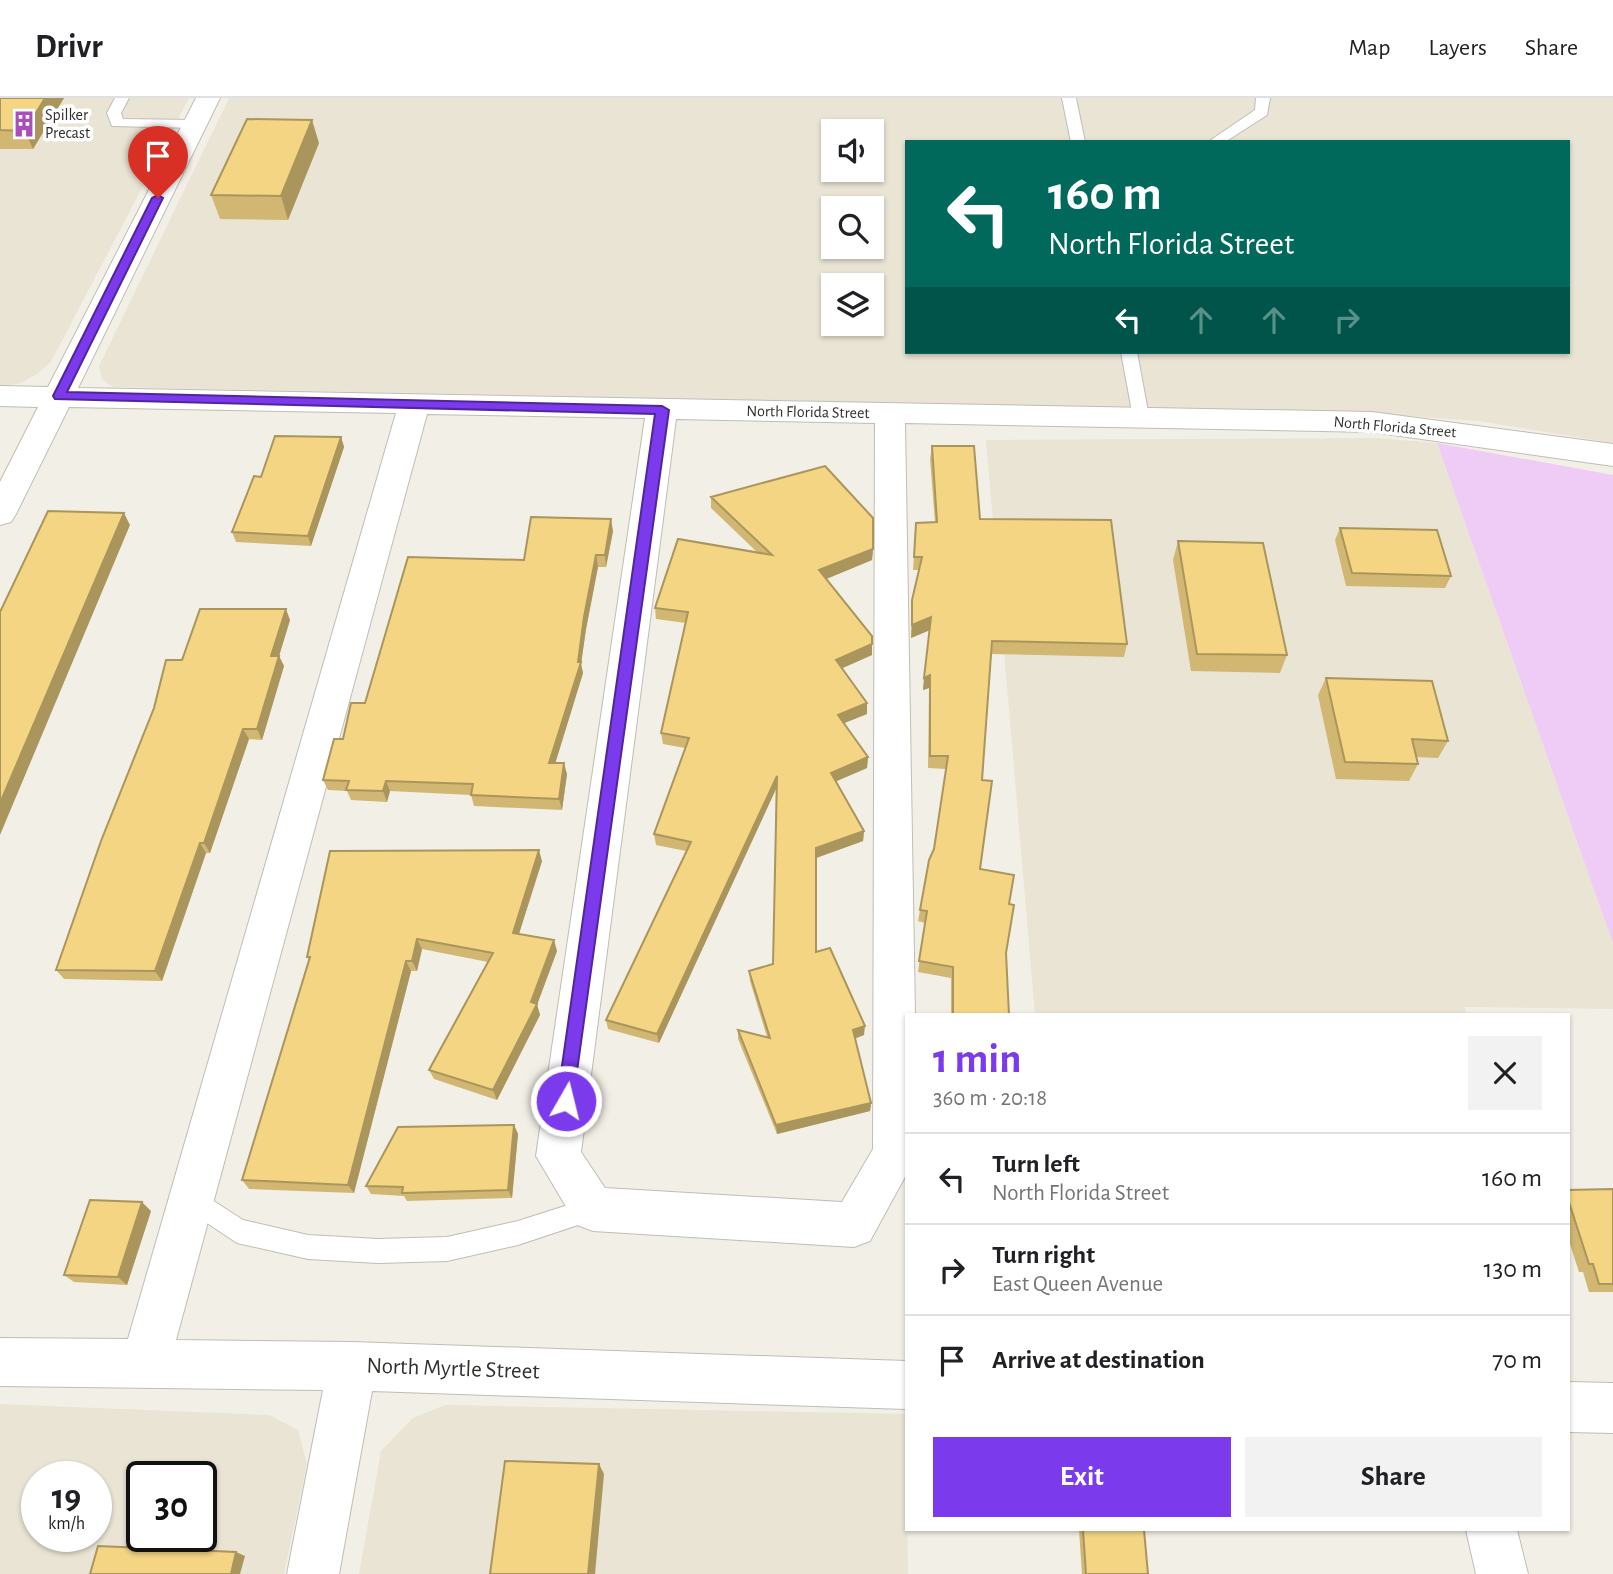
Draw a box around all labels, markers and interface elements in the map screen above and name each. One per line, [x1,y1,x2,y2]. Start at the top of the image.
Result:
text: Drivr [35,31,103,64]
text: Map [1348,36,1390,60]
text: Layers [1428,36,1487,60]
text: Share [1525,36,1578,60]
place label: Spilker Precast [45,107,90,141]
building icon: Spilker Precast [9,109,39,139]
map controls [821,119,884,336]
button: sound [821,119,884,182]
pin [128,126,188,198]
icon: arrive [139,137,177,175]
icon: left [933,168,1024,259]
text: 160 m [1048,170,1162,219]
button: search [821,196,884,259]
text: North Florida Street [1048,228,1294,260]
button: layers [821,273,884,336]
icon: left [1109,301,1147,339]
icon: ahead [1182,301,1220,339]
icon: ahead [1255,301,1293,339]
icon: right [1328,301,1366,339]
street label: North Florida Street [746,403,870,421]
street label: North Florida Street [1333,414,1457,440]
button: close [1468,1036,1542,1110]
text: 1 min [933,1038,1022,1080]
position arrow [529,1064,603,1138]
text: 360 m · 20:18 [933,1087,1047,1110]
text: Turn left [992,1151,1080,1177]
icon: left [933,1160,971,1198]
text: 160 m [1482,1165,1542,1191]
text: North Florida Street [992,1182,1169,1205]
text: Turn right [992,1242,1095,1268]
icon: right [933,1251,971,1289]
text: 130 m [1484,1256,1542,1282]
text: East Queen Avenue [992,1273,1163,1296]
icon: arrive [933,1342,971,1380]
text: Arrive at destination [992,1347,1205,1373]
text: 70 m [1492,1347,1542,1373]
street label: North Myrtle Street [366,1354,541,1384]
button: Exit [933,1437,1231,1517]
button: Share [1245,1437,1542,1517]
speed limit sign: 30 [126,1461,217,1552]
text: 19 [52,1480,81,1515]
text: km/h [48,1515,85,1533]

